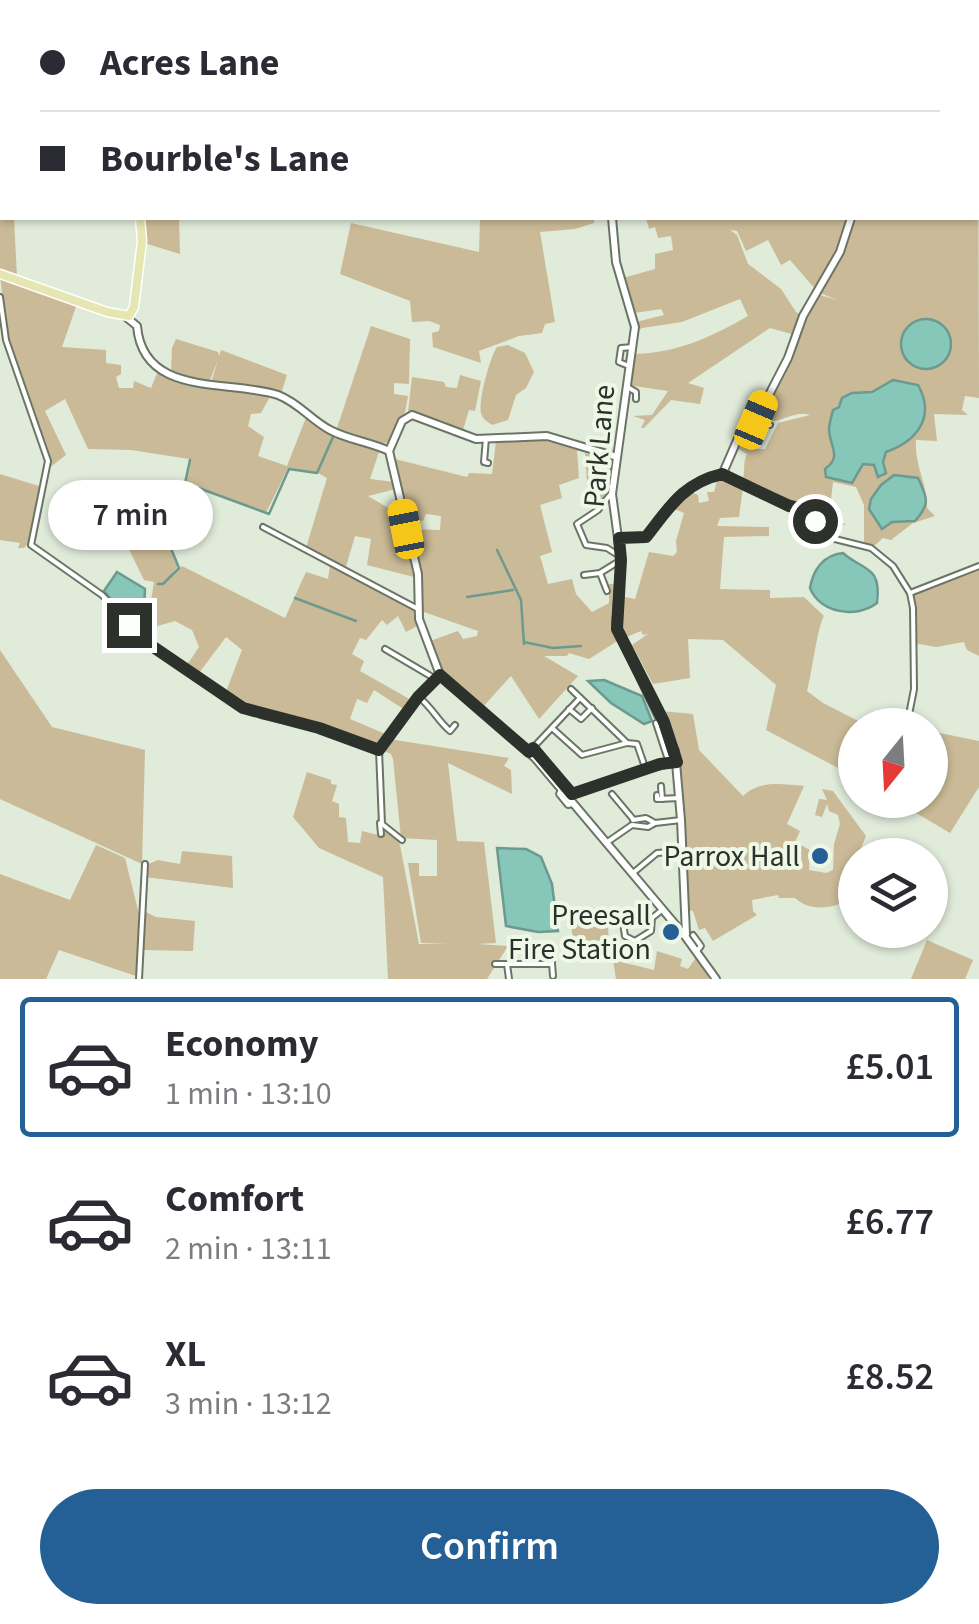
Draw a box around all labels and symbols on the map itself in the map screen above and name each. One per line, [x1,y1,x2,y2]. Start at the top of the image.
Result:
street label: Park Lane [573,383,626,509]
car [730,387,782,453]
callout: 7 min [46,480,212,550]
car [386,497,426,561]
route start [793,499,838,544]
route end [107,603,152,648]
north arrow [838,708,948,818]
place label: Parrox Hall [664,835,800,878]
marker: Parrox Hall [809,845,831,867]
place label: Preesall Fire Station [508,894,651,971]
marker: Preesall Fire Station [660,921,682,943]

